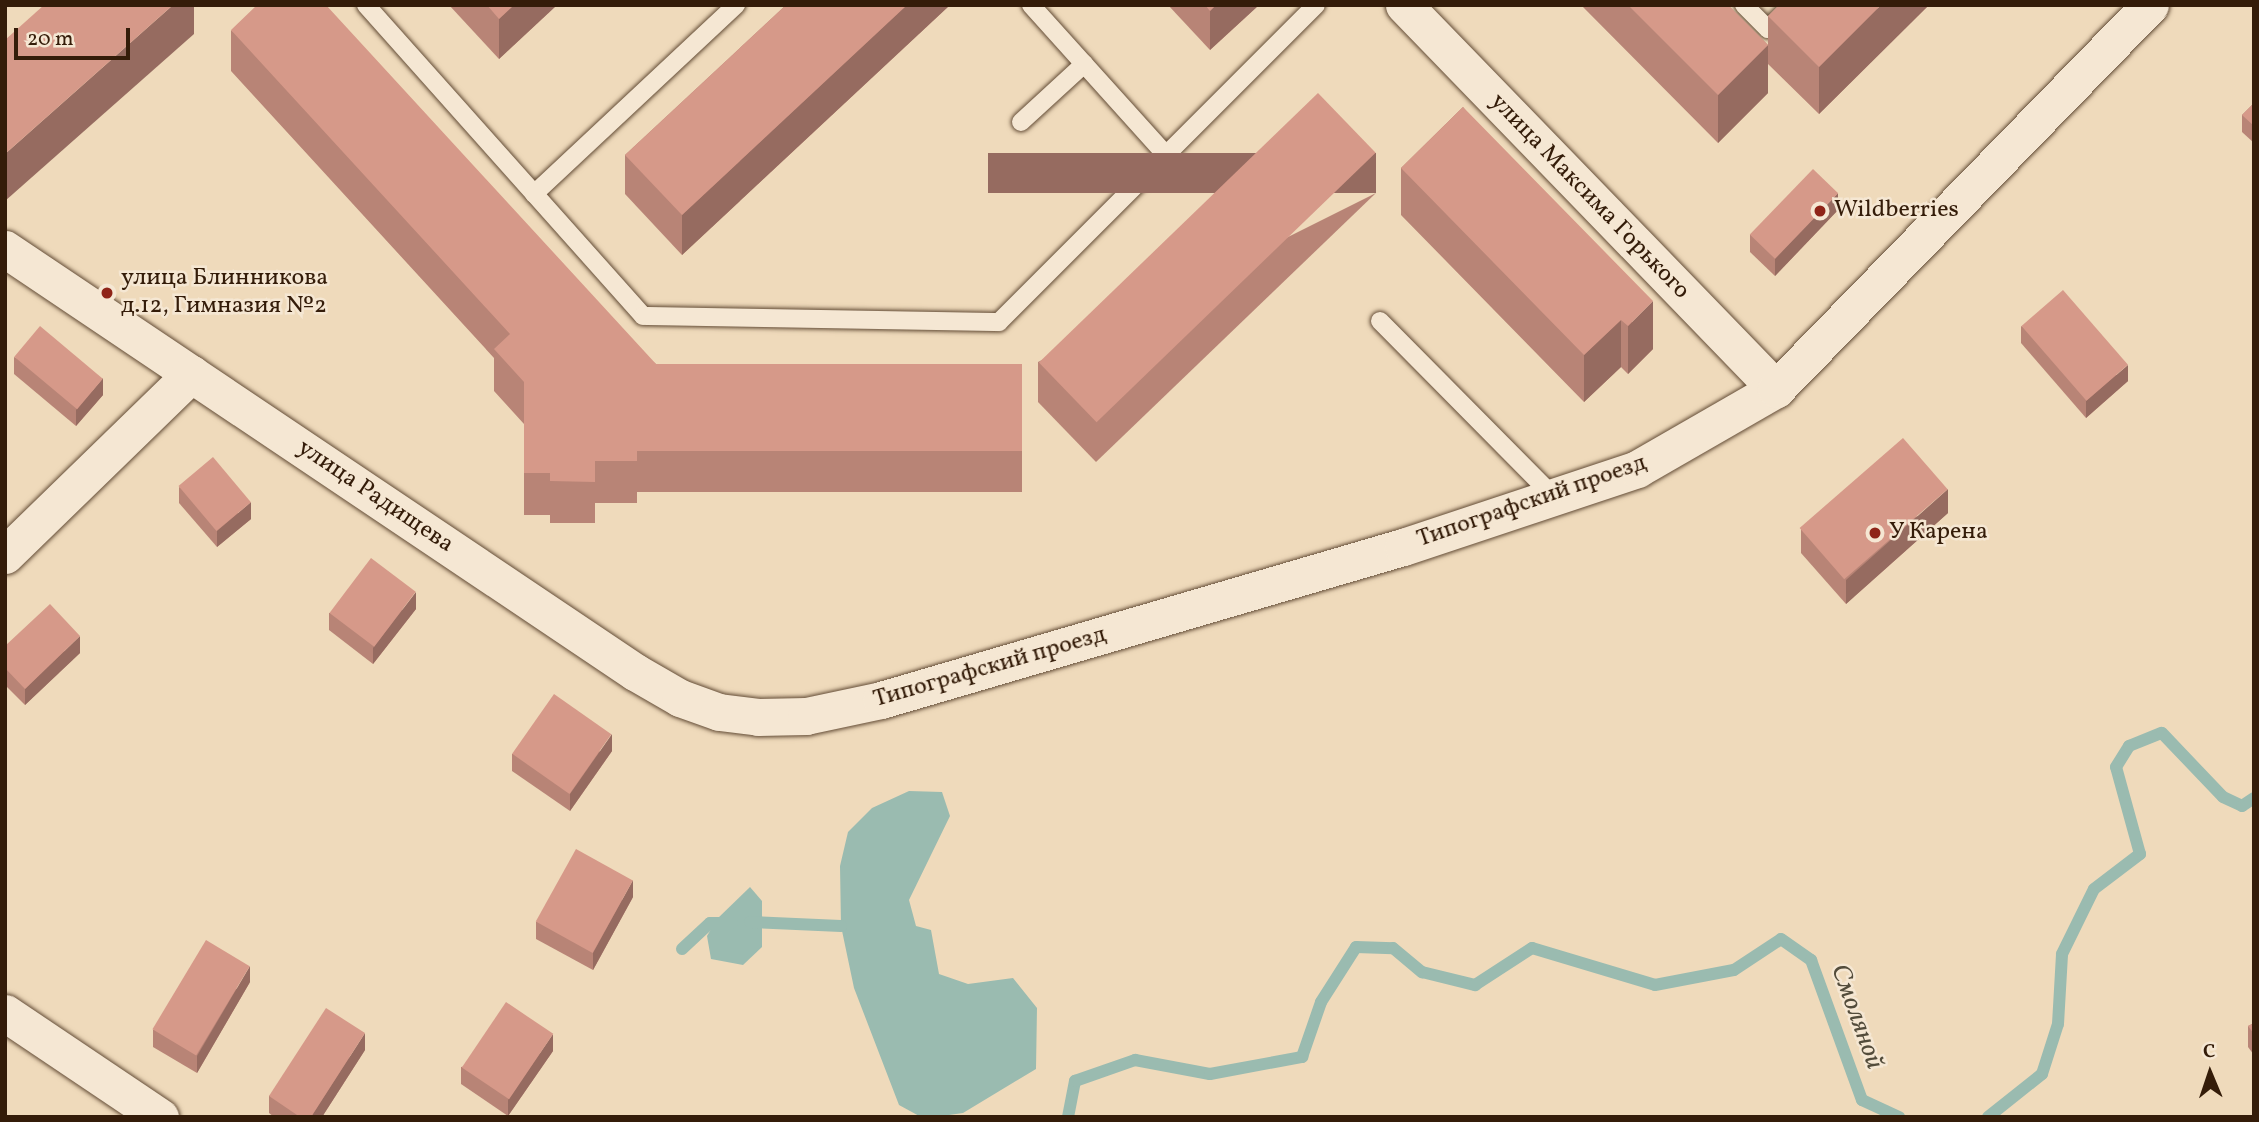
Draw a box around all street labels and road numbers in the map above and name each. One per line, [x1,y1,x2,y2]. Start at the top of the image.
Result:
street label: улица Максима Горького [1483,88,1695,306]
street label: улица Радищева [291,434,459,560]
street label: Типографский проезд [1413,449,1651,555]
street label: Типографский проезд [870,621,1110,715]

